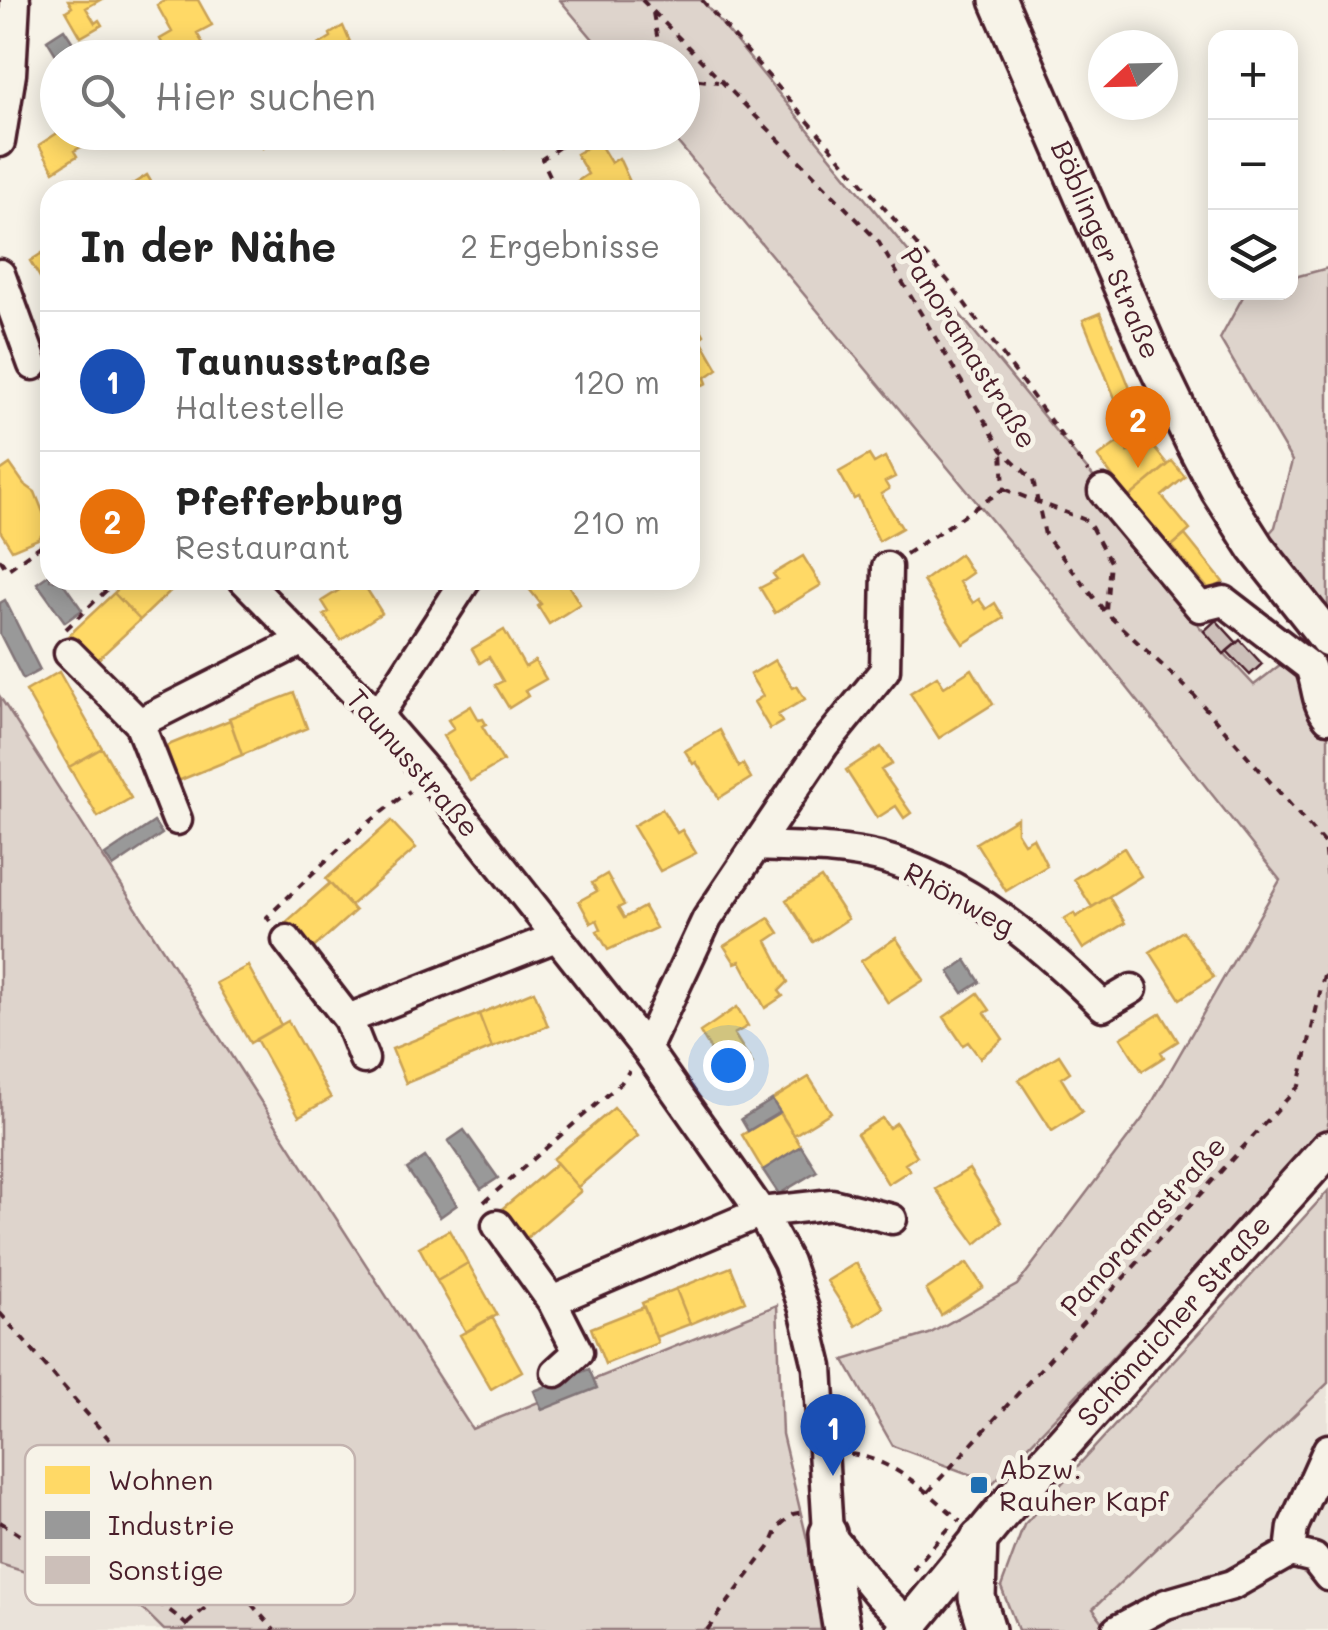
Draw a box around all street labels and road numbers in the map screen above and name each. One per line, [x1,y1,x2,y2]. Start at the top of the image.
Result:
street label: Böblinger Straße [1044,135,1170,364]
street label: Panoramastraße [894,240,1046,455]
street label: Taunusstraße [339,681,488,844]
street label: Rhönweg [898,853,1021,943]
street label: Panoramastraße [1052,1128,1233,1323]
street label: Schönaicher Straße [1068,1206,1278,1434]

